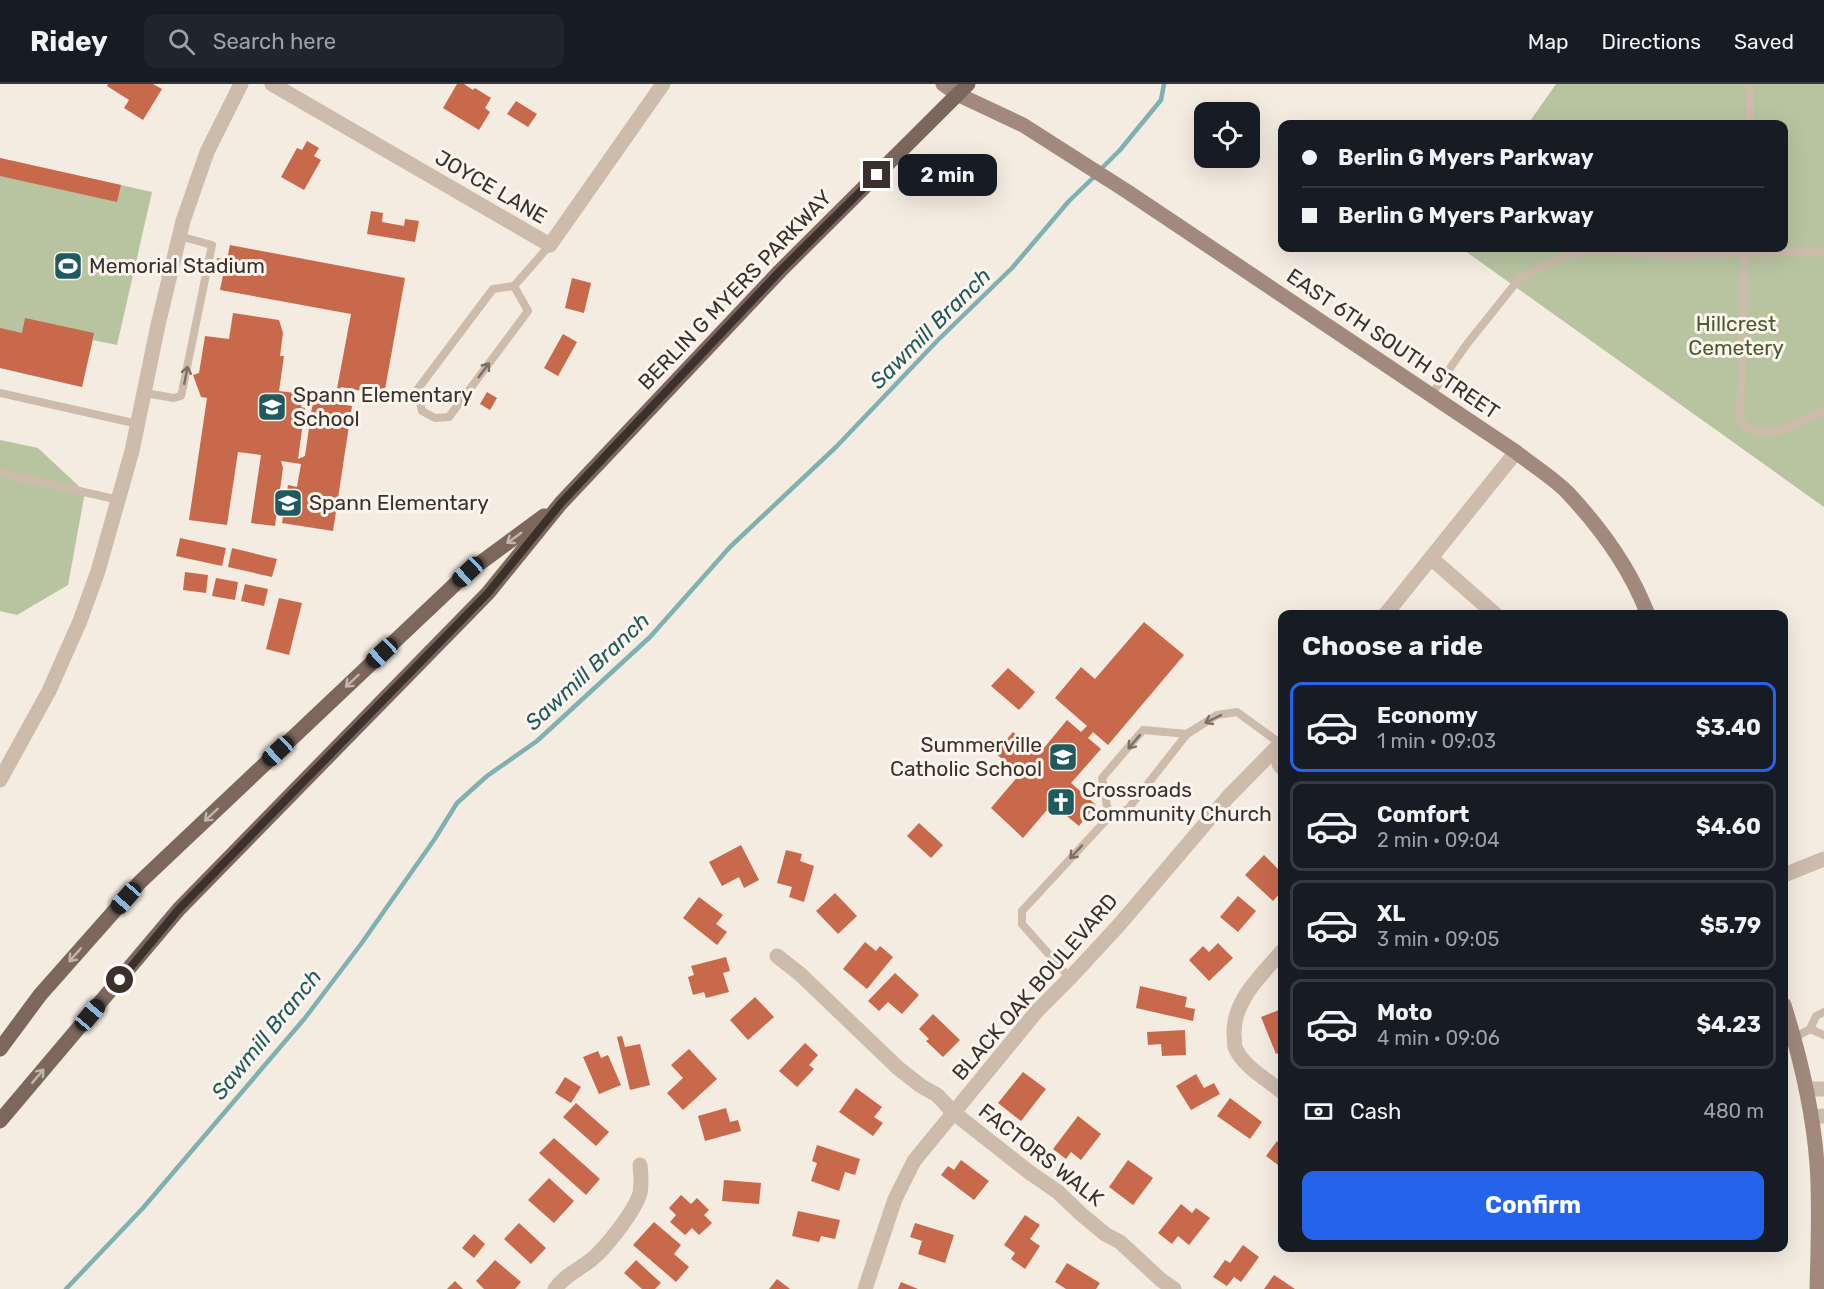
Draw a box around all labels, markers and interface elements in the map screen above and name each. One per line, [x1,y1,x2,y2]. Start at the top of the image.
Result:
search box [144,14,564,68]
text: Ridey [30,25,108,58]
icon: search [165,25,198,58]
text: Search here [213,28,336,55]
text: Map [1528,29,1569,54]
text: Directions [1602,29,1701,54]
text: Saved [1734,29,1794,54]
map controls [1194,102,1260,168]
button: locate [1194,102,1260,168]
text: Berlin G Myers Parkway [1338,144,1594,171]
street label: JOYCE LANE [431,145,552,229]
callout: 2 min [898,154,997,196]
route end [863,161,890,188]
text: 2 min [920,163,975,187]
street label: BERLIN G MYERS PARKWAY [633,185,837,395]
text: Berlin G Myers Parkway [1338,202,1594,229]
sports icon: Memorial Stadium [52,250,84,282]
place label: Memorial Stadium [89,253,265,278]
water label: Sawmill Branch [864,262,997,395]
street label: EAST 6TH SOUTH STREET [1282,263,1504,424]
park label: Hillcrest Cemetery [1688,311,1784,360]
one-way arrow [478,362,490,378]
one-way arrow [181,366,192,385]
place label: Spann Elementary School [293,382,473,431]
school or university icon: Spann Elementary School [256,391,288,423]
school or university icon: Spann Elementary [272,487,304,519]
place label: Spann Elementary [309,490,489,515]
one-way arrow [506,532,522,544]
car [449,553,487,591]
water label: Sawmill Branch [520,607,655,736]
text: Choose a ride [1302,630,1483,662]
car [363,634,401,672]
one-way arrow [345,674,360,688]
icon: car [1305,700,1359,754]
text: Economy [1377,702,1478,729]
one-way arrow [1205,713,1223,725]
text: $3.40 [1696,714,1761,741]
text: 1 min · 09:03 [1377,729,1496,753]
car [259,732,297,770]
place label: Summerville Catholic School [890,732,1042,781]
one-way arrow [1127,734,1141,749]
school or university icon: Summerville Catholic School [1047,741,1079,773]
place label: Crossroads Community Church [1082,777,1272,826]
church icon: Crossroads Community Church [1045,786,1077,818]
icon: car [1305,799,1359,853]
text: Comfort [1377,801,1469,828]
one-way arrow [203,808,218,822]
text: $4.60 [1696,813,1761,840]
text: 2 min · 09:04 [1377,828,1500,852]
one-way arrow [1069,845,1083,860]
car [107,879,145,917]
street label: BLACK OAK BOULEVARD [947,888,1123,1085]
icon: car [1305,898,1359,952]
text: XL [1377,900,1405,927]
text: $5.79 [1700,912,1761,939]
text: 3 min · 09:05 [1377,927,1499,951]
one-way arrow [68,947,82,962]
water label: Sawmill Branch [205,964,327,1105]
route start [106,966,133,993]
car [72,995,108,1035]
icon: car [1305,997,1359,1051]
text: Moto [1377,999,1432,1026]
text: $4.23 [1696,1011,1761,1038]
text: 4 min · 09:06 [1377,1026,1500,1050]
one-way arrow [31,1069,45,1084]
icon: cash [1302,1095,1335,1128]
street label: FACTORS WALK [974,1098,1109,1211]
text: Cash [1350,1098,1401,1125]
text: 480 m [1703,1099,1764,1123]
button: Confirm [1302,1171,1764,1240]

